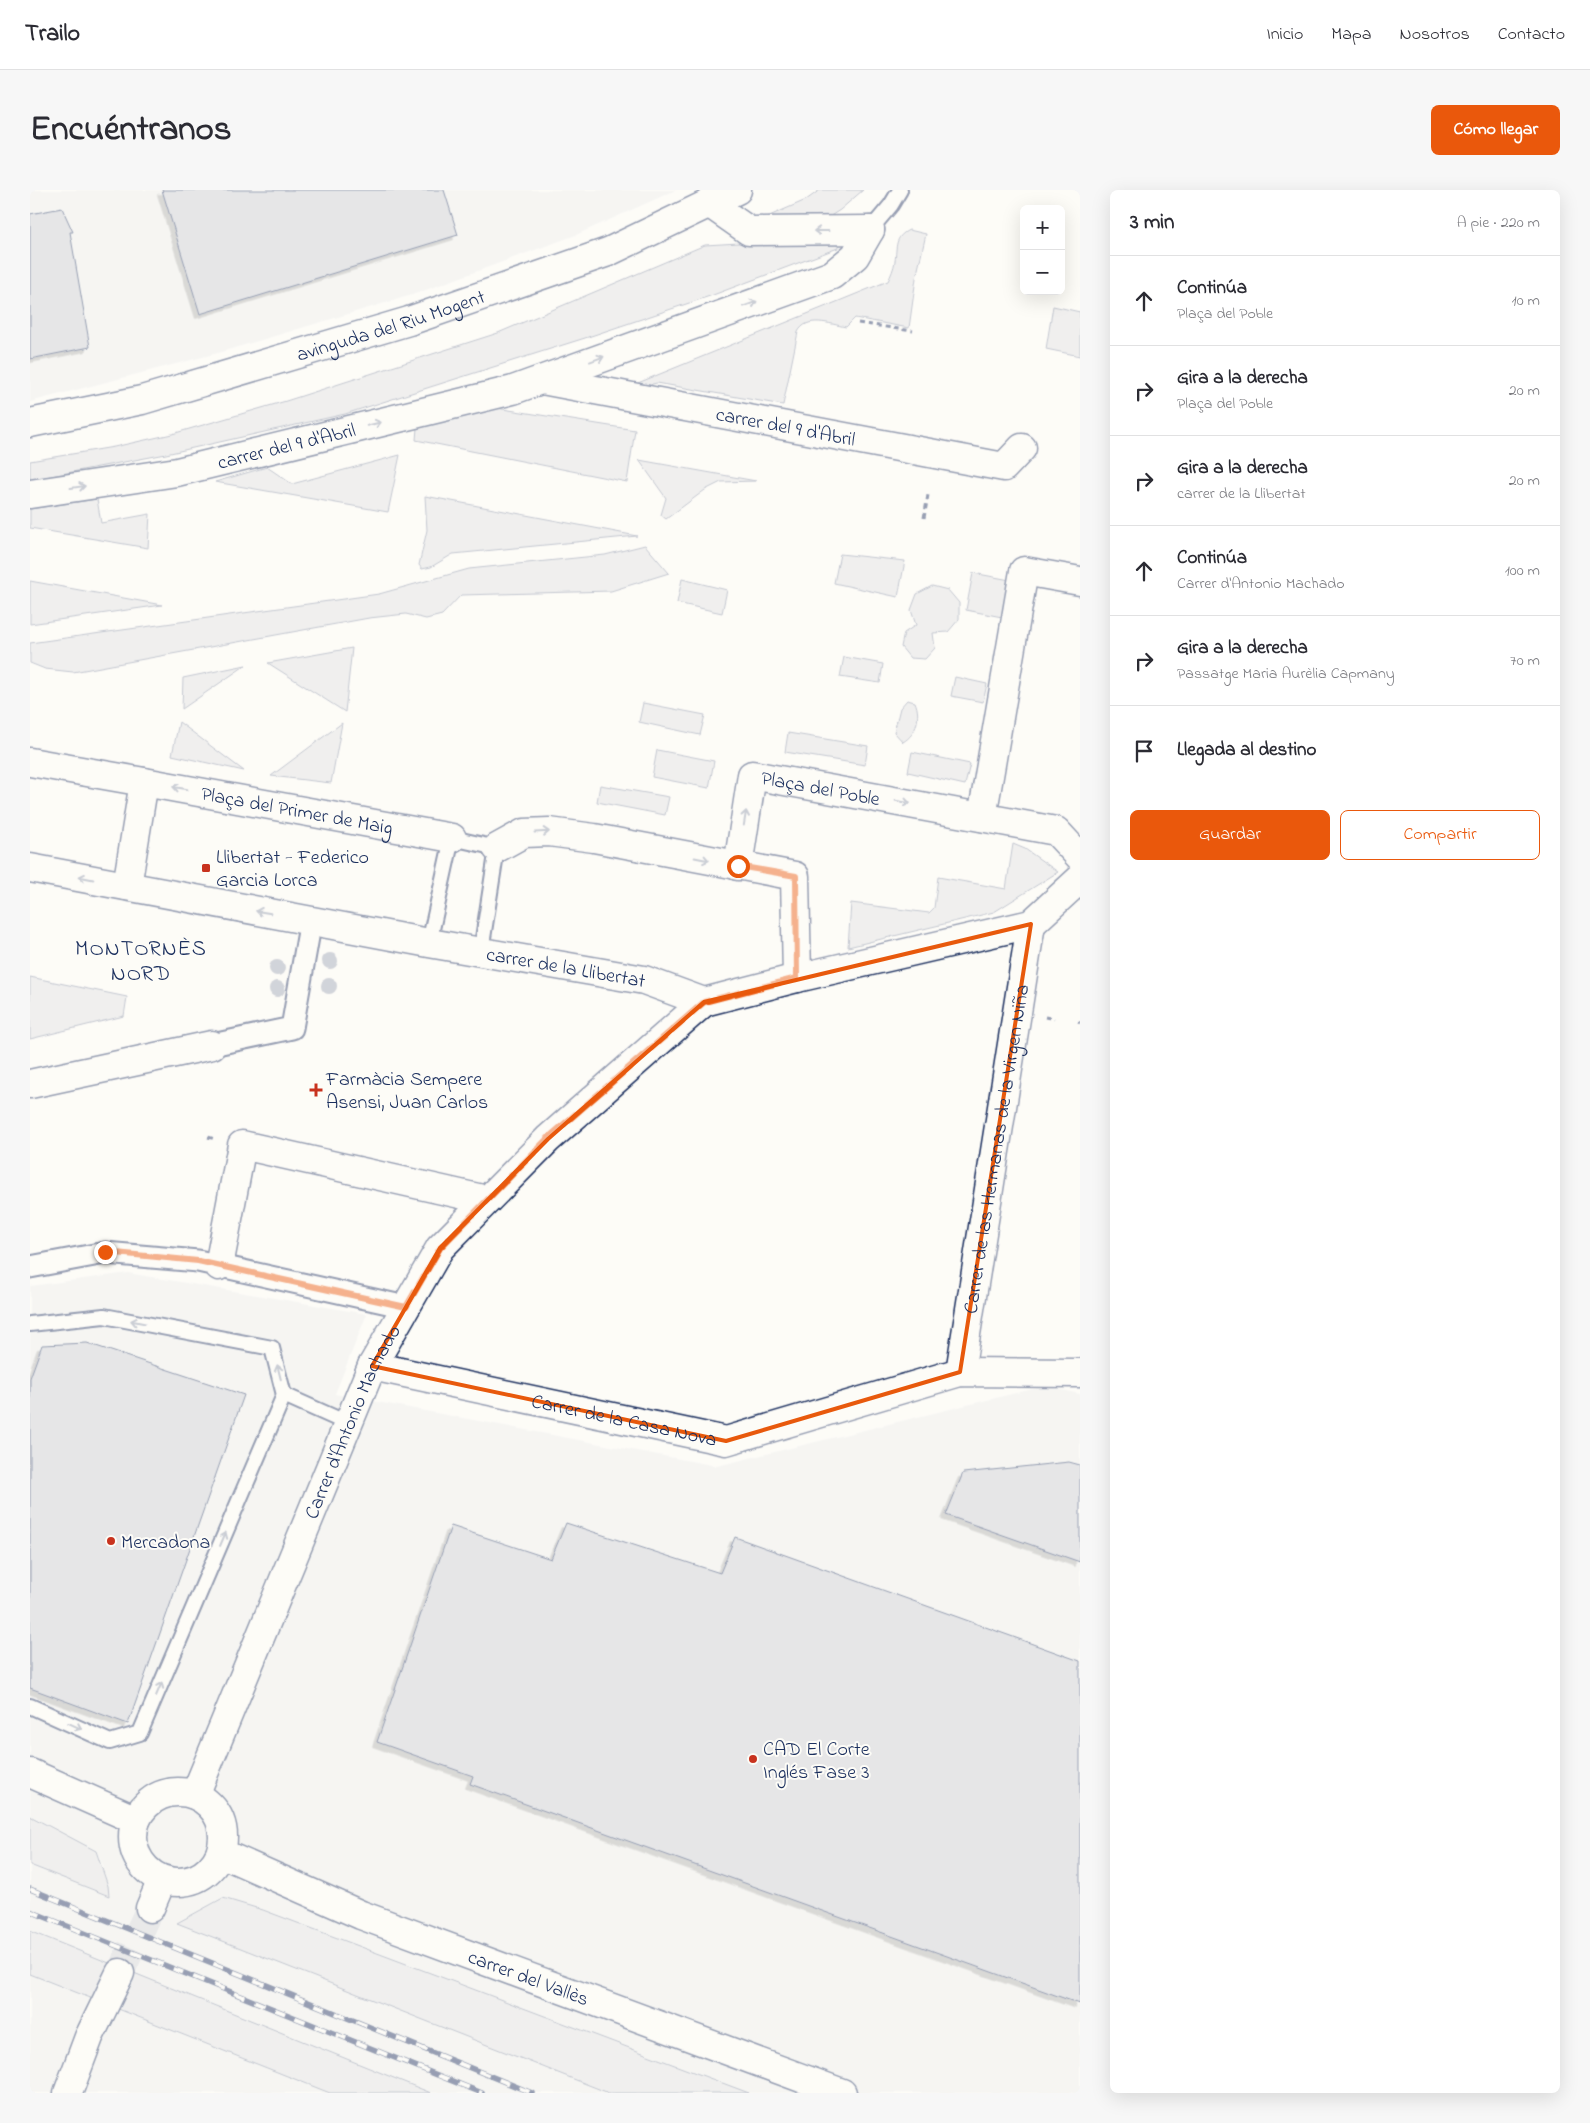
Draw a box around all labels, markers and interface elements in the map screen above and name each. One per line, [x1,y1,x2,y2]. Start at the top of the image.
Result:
text: Trailo [25,17,80,52]
text: Inicio [1266,22,1303,48]
text: Mapa [1331,22,1372,48]
text: Nosotros [1400,22,1470,48]
text: Contacto [1498,22,1565,48]
text: Encuéntranos [30,105,232,156]
button: Cómo llegar [1431,105,1560,155]
map controls [1020,205,1065,295]
button: + [1020,205,1065,250]
text: 3 min [1130,208,1174,238]
text: A pie · 220 m [1457,211,1540,235]
one-way arrow [813,226,830,236]
button: − [1020,250,1065,295]
text: Continúa [1177,275,1247,302]
street label: avinguda del Riu Mogent [293,284,490,370]
icon: ahead [1130,287,1158,315]
text: 10 m [1512,289,1540,313]
one-way arrow [742,299,757,308]
text: Plaça del Poble [1177,302,1273,326]
one-way arrow [589,354,604,363]
text: Gira a la derecha [1177,365,1308,392]
icon: right [1130,377,1158,405]
text: 20 m [1509,379,1540,403]
text: Plaça del Poble [1177,392,1273,416]
street label: carrer del 9 d'Abril [713,401,857,456]
street label: carrer del 9 d'Abril [215,417,359,479]
one-way arrow [365,418,381,428]
text: Gira a la derecha [1177,455,1308,482]
icon: right [1130,467,1158,495]
text: 20 m [1509,469,1540,493]
one-way arrow [70,481,86,491]
text: carrer de la Llibertat [1177,482,1306,506]
text: Continúa [1177,545,1247,572]
icon: ahead [1130,557,1158,585]
text: 100 m [1505,559,1540,583]
text: Carrer d'Antonio Machado [1177,572,1345,596]
text: Gira a la derecha [1177,635,1308,662]
icon: right [1130,647,1158,675]
text: 70 m [1510,649,1540,673]
text: Passatge Maria Aurèlia Capmany [1177,662,1395,686]
icon: arrive [1130,737,1158,765]
text: Llegada al destino [1177,737,1316,764]
street label: Plaça del Poble [758,765,882,815]
street label: Plaça del Primer de Maig [198,781,395,845]
one-way arrow [173,782,189,792]
one-way arrow [895,798,911,808]
one-way arrow [741,810,751,826]
button: Guardar [1130,810,1330,860]
button: Compartir [1340,810,1540,860]
one-way arrow [533,828,549,837]
place label: Llibertat - Federico Garcia Lorca [216,844,369,896]
one-way arrow [693,855,709,864]
route start [727,855,750,878]
marker: Llibertat - Federico Garcia Lorca [200,862,212,874]
one-way arrow [79,873,95,883]
one-way arrow [255,906,271,916]
district label: MONTORNÈS NORD [75,934,207,991]
street label: carrer de la Llibertat [484,941,648,997]
street label: Carrer de las Hermanas de la Virgen Niña [957,982,1038,1316]
place label: Farmàcia Sempere Asensi, Juan Carlos [325,1066,488,1118]
marker: Farmàcia Sempere Asensi, Juan Carlos [310,1084,322,1096]
route end [94,1241,117,1264]
one-way arrow [130,1317,146,1327]
street label: Carrer d'Antonio Machado [298,1320,410,1524]
one-way arrow [273,1365,283,1381]
street label: Carrer de la Casa Nova [528,1388,719,1456]
place label: Mercadona [121,1529,210,1558]
one-way arrow [219,1532,229,1547]
marker: Mercadona [105,1535,117,1547]
one-way arrow [156,1681,165,1696]
one-way arrow [67,1722,82,1731]
place label: CAD El Corte Inglés Fase 3 [763,1736,870,1789]
marker: CAD El Corte Inglés Fase 3 [747,1753,759,1765]
street label: carrer del Vallès [463,1944,592,2015]

